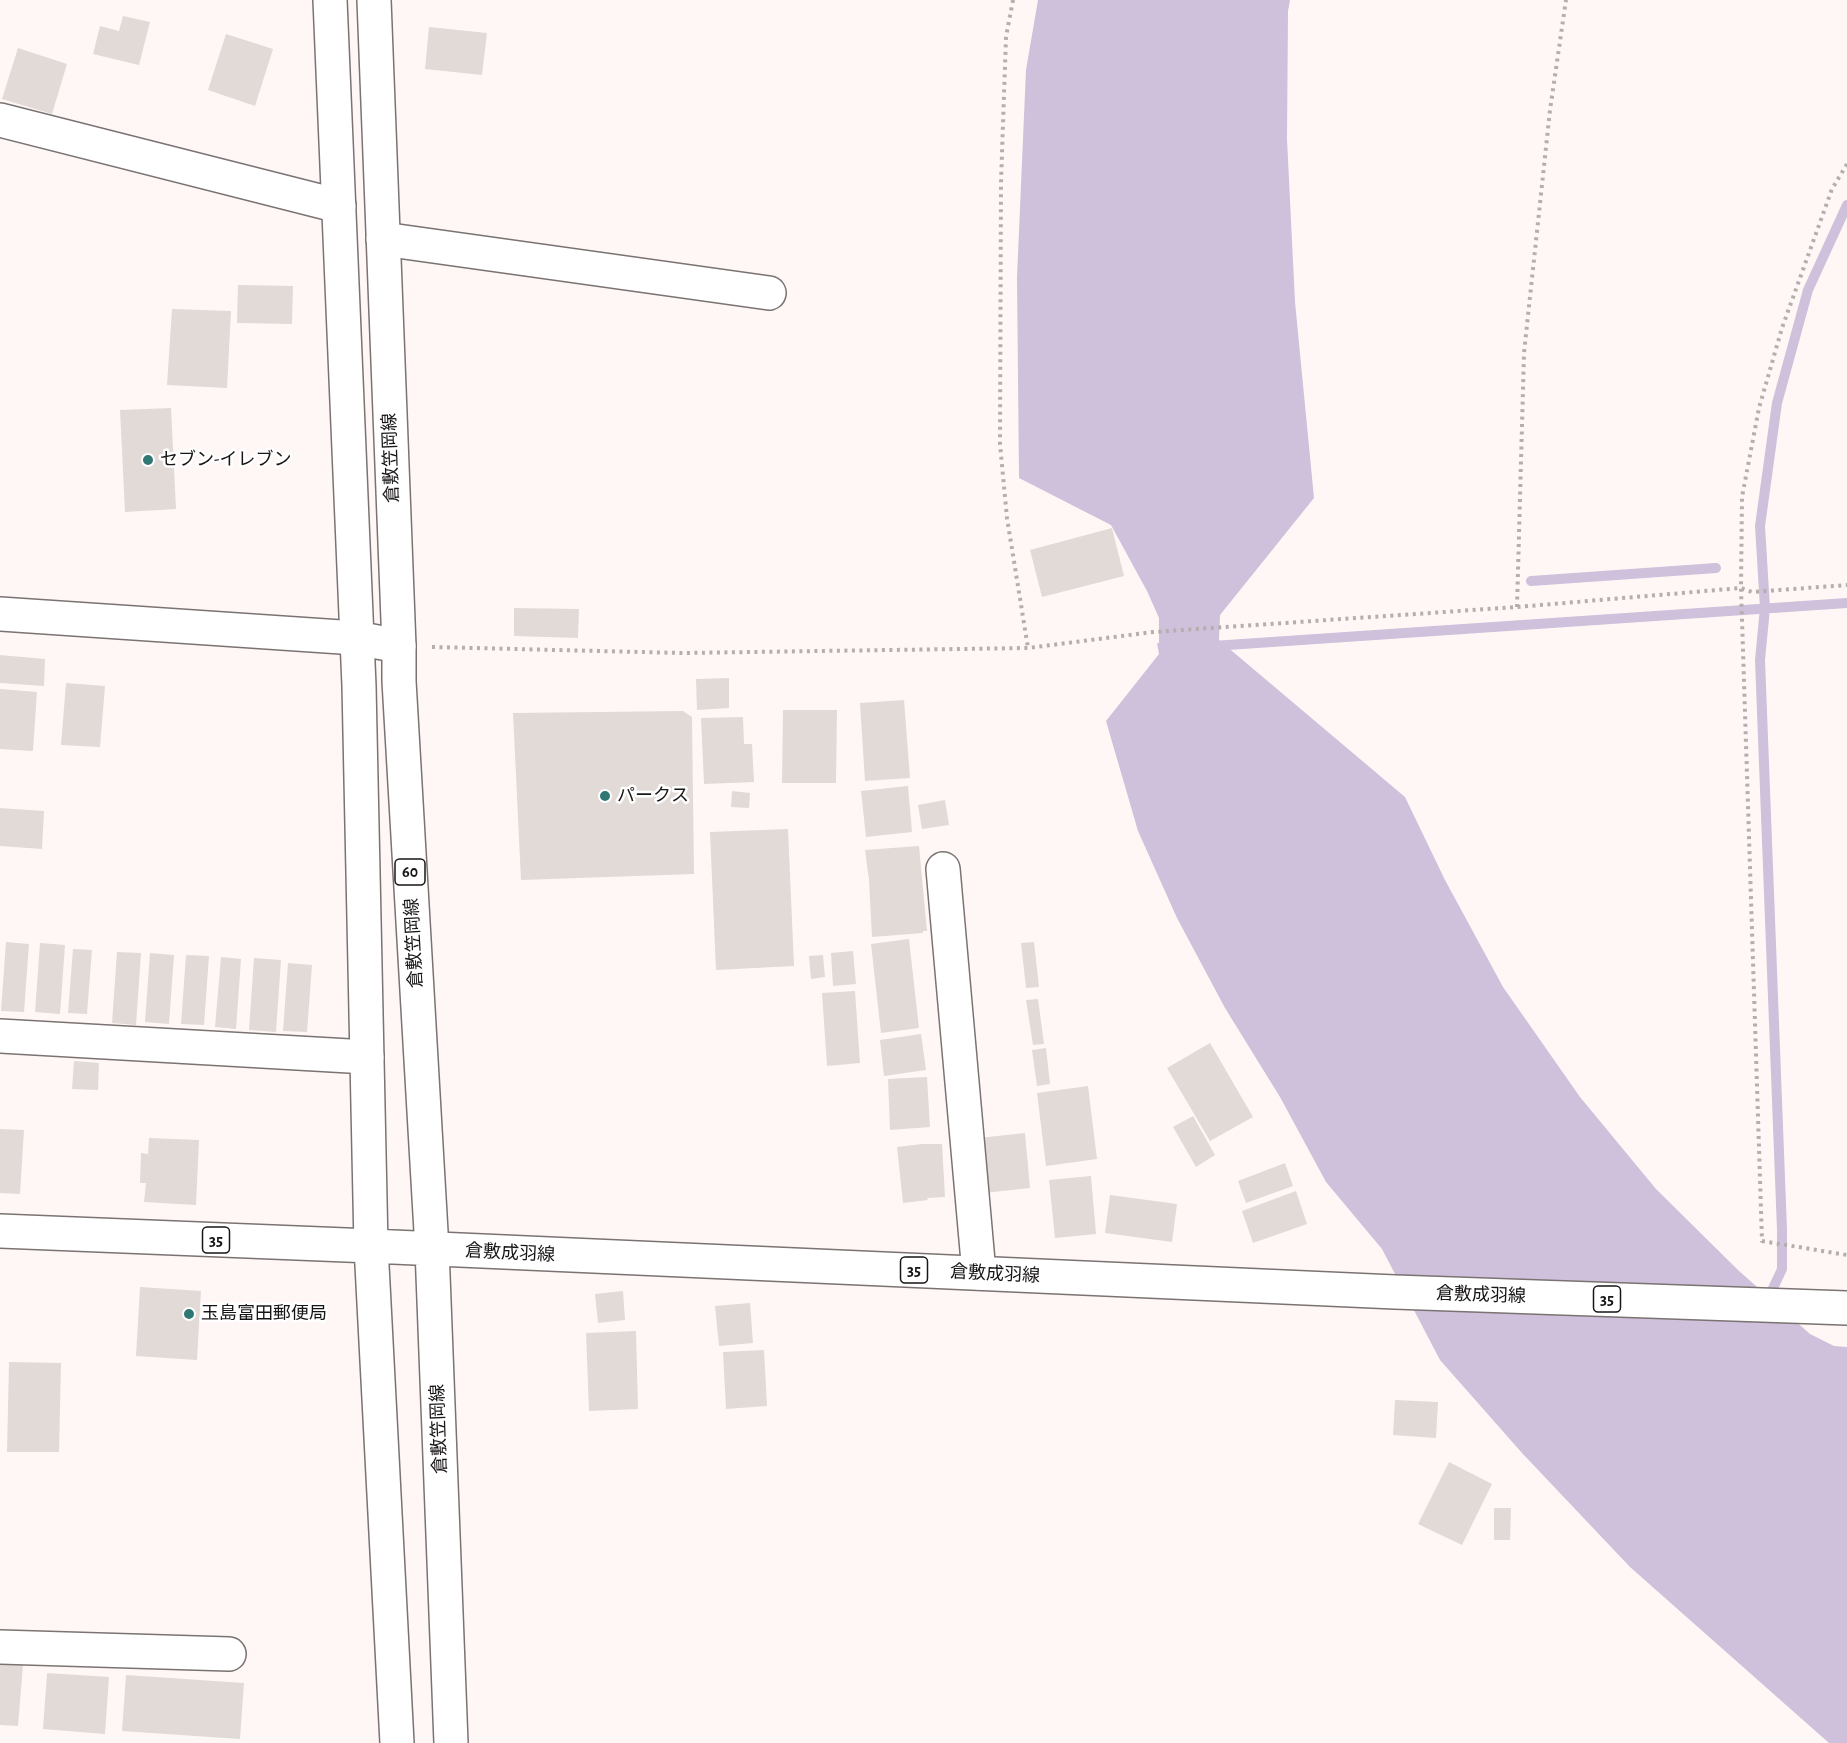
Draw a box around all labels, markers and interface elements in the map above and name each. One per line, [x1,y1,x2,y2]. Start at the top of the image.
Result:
street label: 倉敷笠岡線 [379,413,403,503]
place label: セブン-イレブン [160,449,292,471]
marker: セブン-イレブン [141,453,155,467]
place label: パークス [617,785,689,807]
marker: パークス [598,789,612,803]
road number: 60 [395,859,425,885]
street label: 倉敷笠岡線 [401,897,427,989]
road number: 35 [202,1227,230,1253]
street label: 倉敷成羽線 [464,1240,556,1266]
road number: 35 [900,1257,928,1283]
street label: 倉敷成羽線 [949,1261,1041,1287]
street label: 倉敷成羽線 [1436,1283,1526,1307]
road number: 35 [1594,1286,1620,1312]
place label: 玉島富田郵便局 [201,1303,327,1325]
marker: 玉島富田郵便局 [182,1307,196,1321]
street label: 倉敷笠岡線 [427,1384,451,1474]

